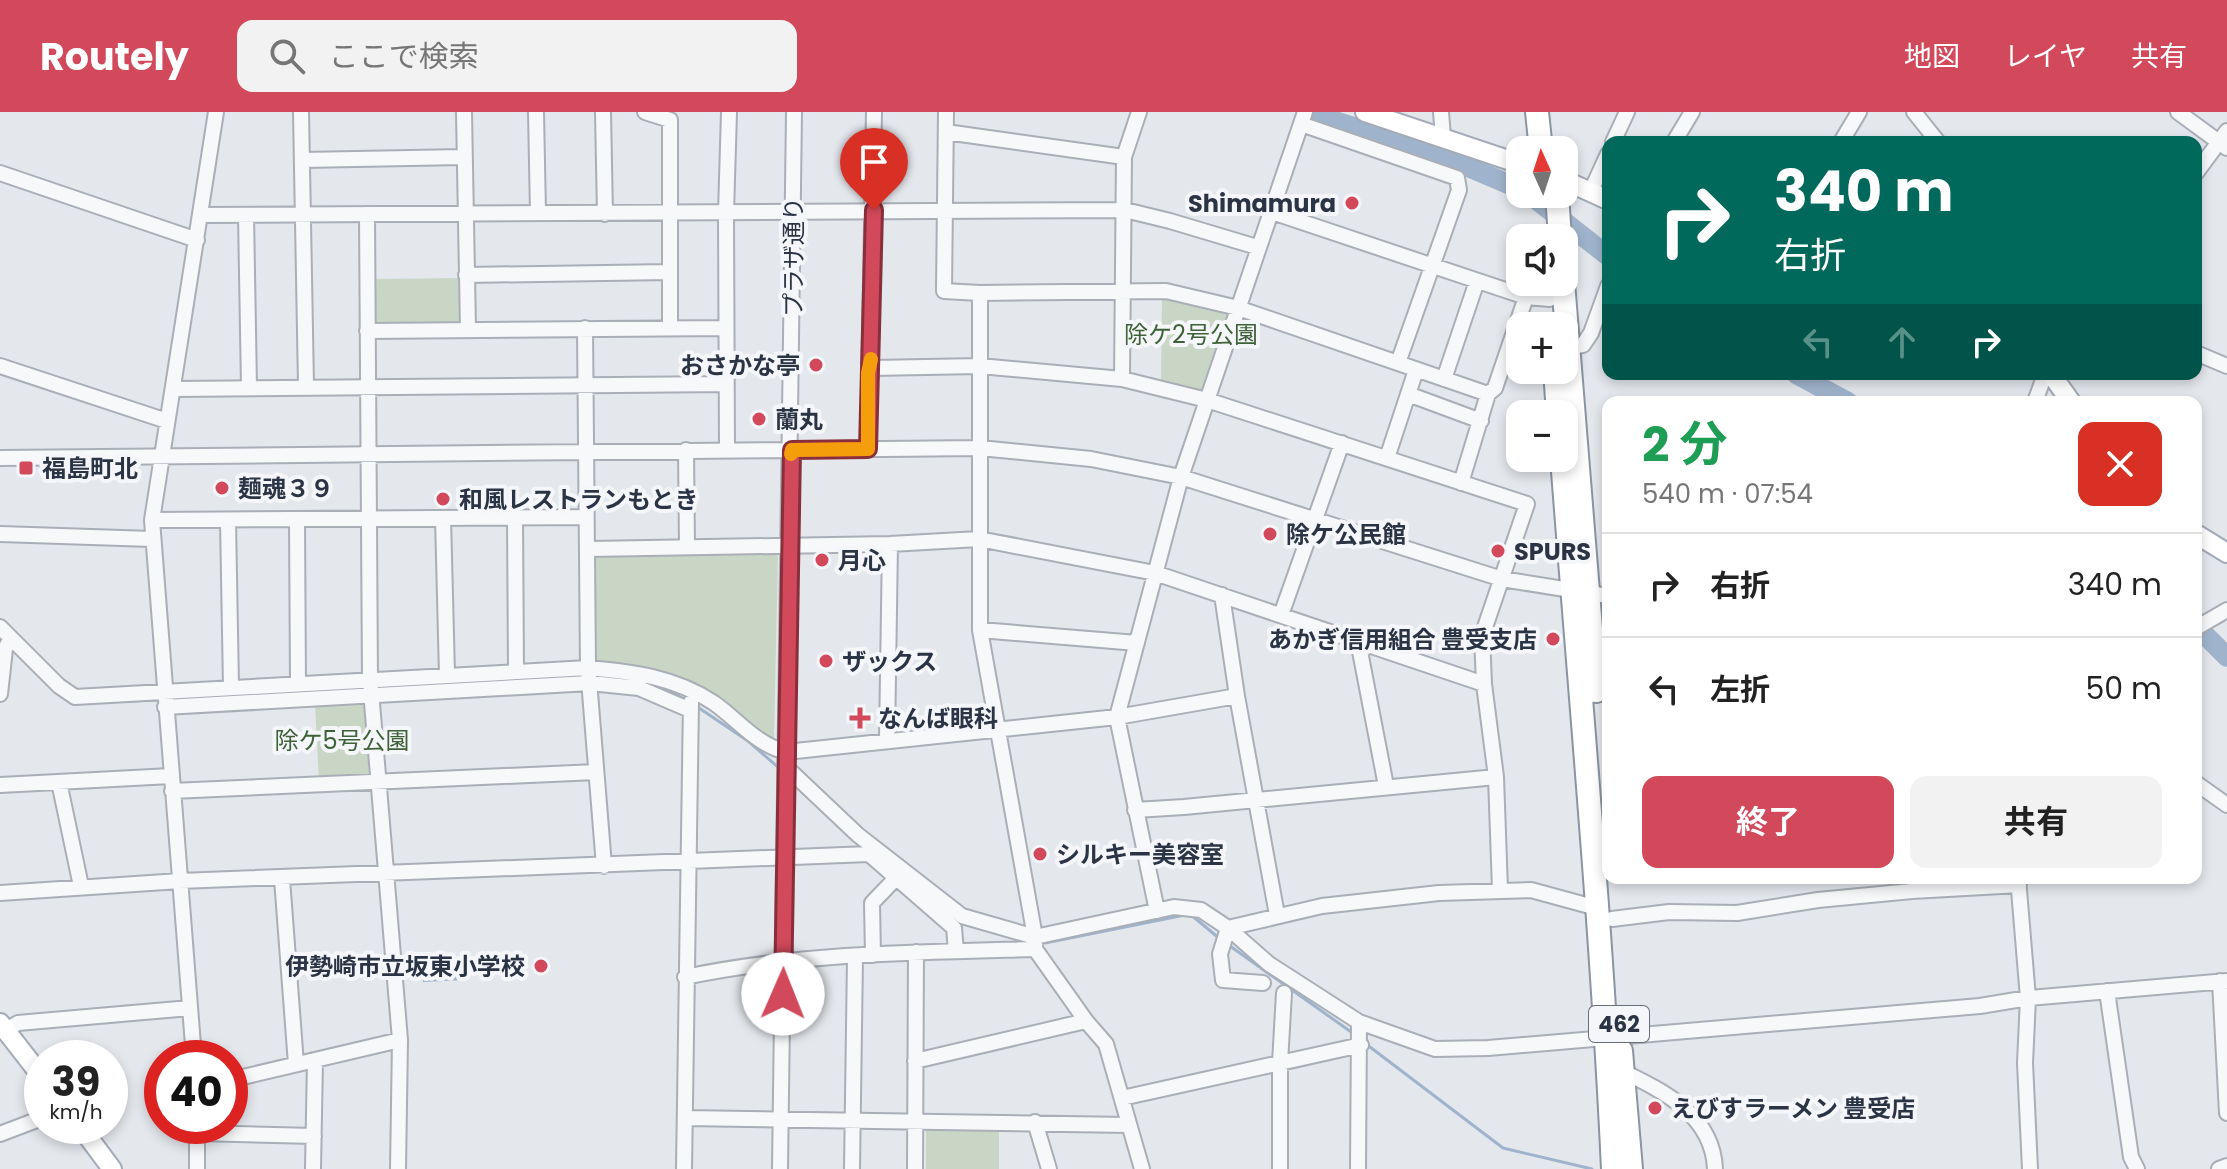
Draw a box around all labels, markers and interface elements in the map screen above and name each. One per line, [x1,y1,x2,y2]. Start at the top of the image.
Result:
search box [237,20,797,92]
text: Routely [40,30,189,83]
icon: search [265,34,309,78]
text: ここで検索 [329,35,479,78]
text: 地図 [1904,37,1960,76]
text: レイヤ [2004,37,2087,76]
text: 共有 [2131,37,2187,76]
pin [840,128,908,210]
north arrow [1506,136,1578,208]
map controls [1506,136,1578,472]
icon: arrive [852,140,896,184]
text: 340 m [1774,152,1953,231]
icon: right [1642,168,1746,272]
place label: Shimamura [1188,187,1336,220]
marker: Shimamura [1343,194,1361,212]
street label: プラザ通り [777,197,810,317]
button: sound [1506,224,1578,296]
text: 右折 [1774,230,1846,281]
button: + [1506,312,1578,384]
park label: 除ケ2号公園 [1124,318,1258,351]
icon: left [1796,320,1840,364]
icon: ahead [1880,320,1924,364]
icon: right [1964,320,2008,364]
place label: おさかな亭 [680,349,800,382]
marker: おさかな亭 [807,356,825,374]
button: − [1506,400,1578,472]
place label: 蘭丸 [775,403,823,436]
marker: 蘭丸 [750,410,768,428]
text: 2 分 [1642,411,1728,478]
button: close [2078,422,2162,506]
place label: 福島町北 [42,452,138,485]
marker: 福島町北 [17,459,35,477]
place label: 麺魂３９ [238,472,334,505]
text: 540 m · 07:54 [1642,476,1813,512]
marker: 麺魂３９ [213,479,231,497]
place label: 和風レストランもとき [459,483,699,516]
marker: 和風レストランもとき [434,490,452,508]
place label: 除ケ公民館 [1286,518,1406,551]
marker: 除ケ公民館 [1261,525,1279,543]
place label: SPURS [1514,535,1591,568]
marker: SPURS [1489,542,1507,560]
place label: 月心 [838,544,886,577]
marker: 月心 [813,551,831,569]
icon: right [1642,563,1686,607]
text: 340 m [2068,563,2162,606]
text: 右折 [1710,564,1770,607]
place label: あかぎ信用組合 豊受支店 [1268,623,1537,656]
marker: あかぎ信用組合 豊受支店 [1544,630,1562,648]
place label: ザックス [842,645,937,678]
marker: ザックス [817,652,835,670]
icon: left [1642,667,1686,711]
text: 50 m [2085,667,2162,710]
text: 左折 [1710,668,1770,711]
place label: なんば眼科 [878,702,998,735]
marker: なんば眼科 [849,707,871,729]
park label: 除ケ5号公園 [274,724,410,757]
button: 終了 [1642,776,1894,868]
button: 共有 [1910,776,2162,868]
place label: シルキー美容室 [1056,838,1224,871]
marker: シルキー美容室 [1031,845,1049,863]
place label: 伊勢崎市立坂東小学校 [285,950,525,983]
position arrow [741,952,825,1036]
marker: 伊勢崎市立坂東小学校 [532,957,550,975]
road number: 462 [1589,1006,1649,1042]
speed limit sign: 40 [144,1040,248,1144]
text: 39 [52,1054,100,1110]
place label: えびすラーメン 豊受店 [1671,1092,1915,1125]
text: km/h [49,1098,103,1126]
marker: えびすラーメン 豊受店 [1646,1099,1664,1117]

